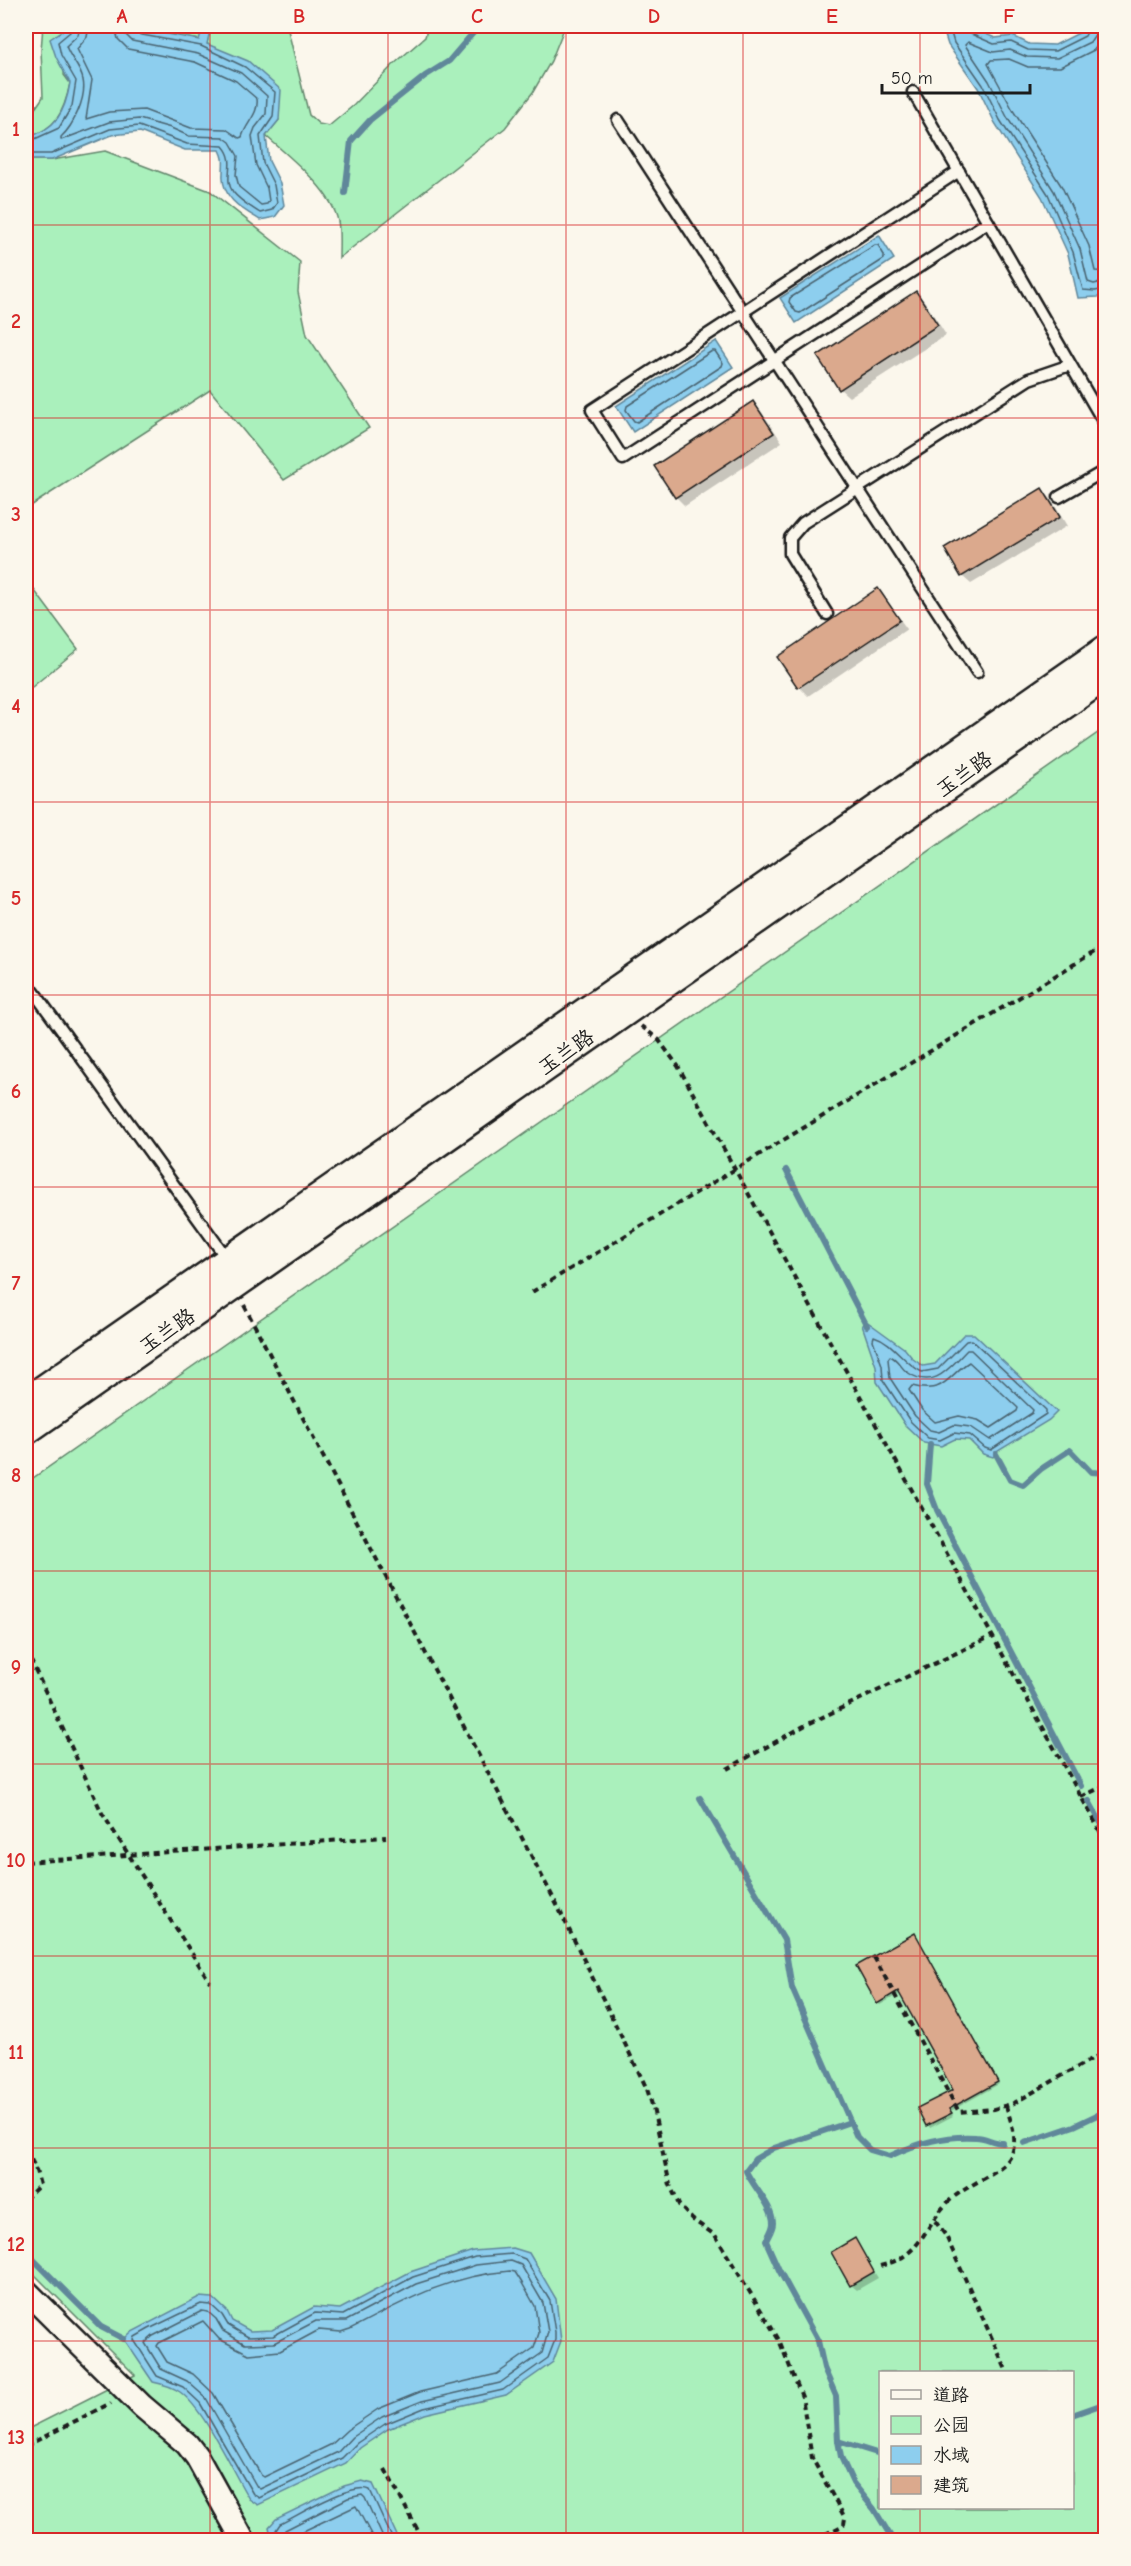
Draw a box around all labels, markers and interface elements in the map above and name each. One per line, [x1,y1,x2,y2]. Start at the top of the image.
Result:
text: A [116,5,128,28]
text: B [293,5,305,28]
text: C [471,5,483,28]
text: D [648,5,660,28]
text: E [826,5,838,28]
text: F [1003,5,1015,28]
scale bar [882,57,1030,95]
text: 50 m [891,68,933,89]
text: 1 [12,118,20,141]
text: 2 [11,310,21,333]
text: 3 [11,503,21,526]
text: 4 [11,695,21,718]
street label: 玉兰路 [931,746,997,802]
text: 5 [11,887,21,910]
street label: 玉兰路 [533,1024,599,1080]
text: 6 [11,1080,21,1103]
text: 7 [12,1272,21,1295]
street label: 玉兰路 [134,1303,200,1359]
text: 8 [11,1464,21,1487]
text: 9 [11,1656,21,1679]
text: 10 [6,1849,26,1872]
text: 11 [8,2041,24,2064]
text: 12 [7,2233,25,2256]
legend [879,2371,1074,2509]
text: 道路 [933,2385,969,2406]
text: 公园 [933,2415,969,2436]
text: 13 [7,2426,25,2449]
text: 水域 [933,2445,969,2466]
text: 建筑 [933,2475,969,2496]

